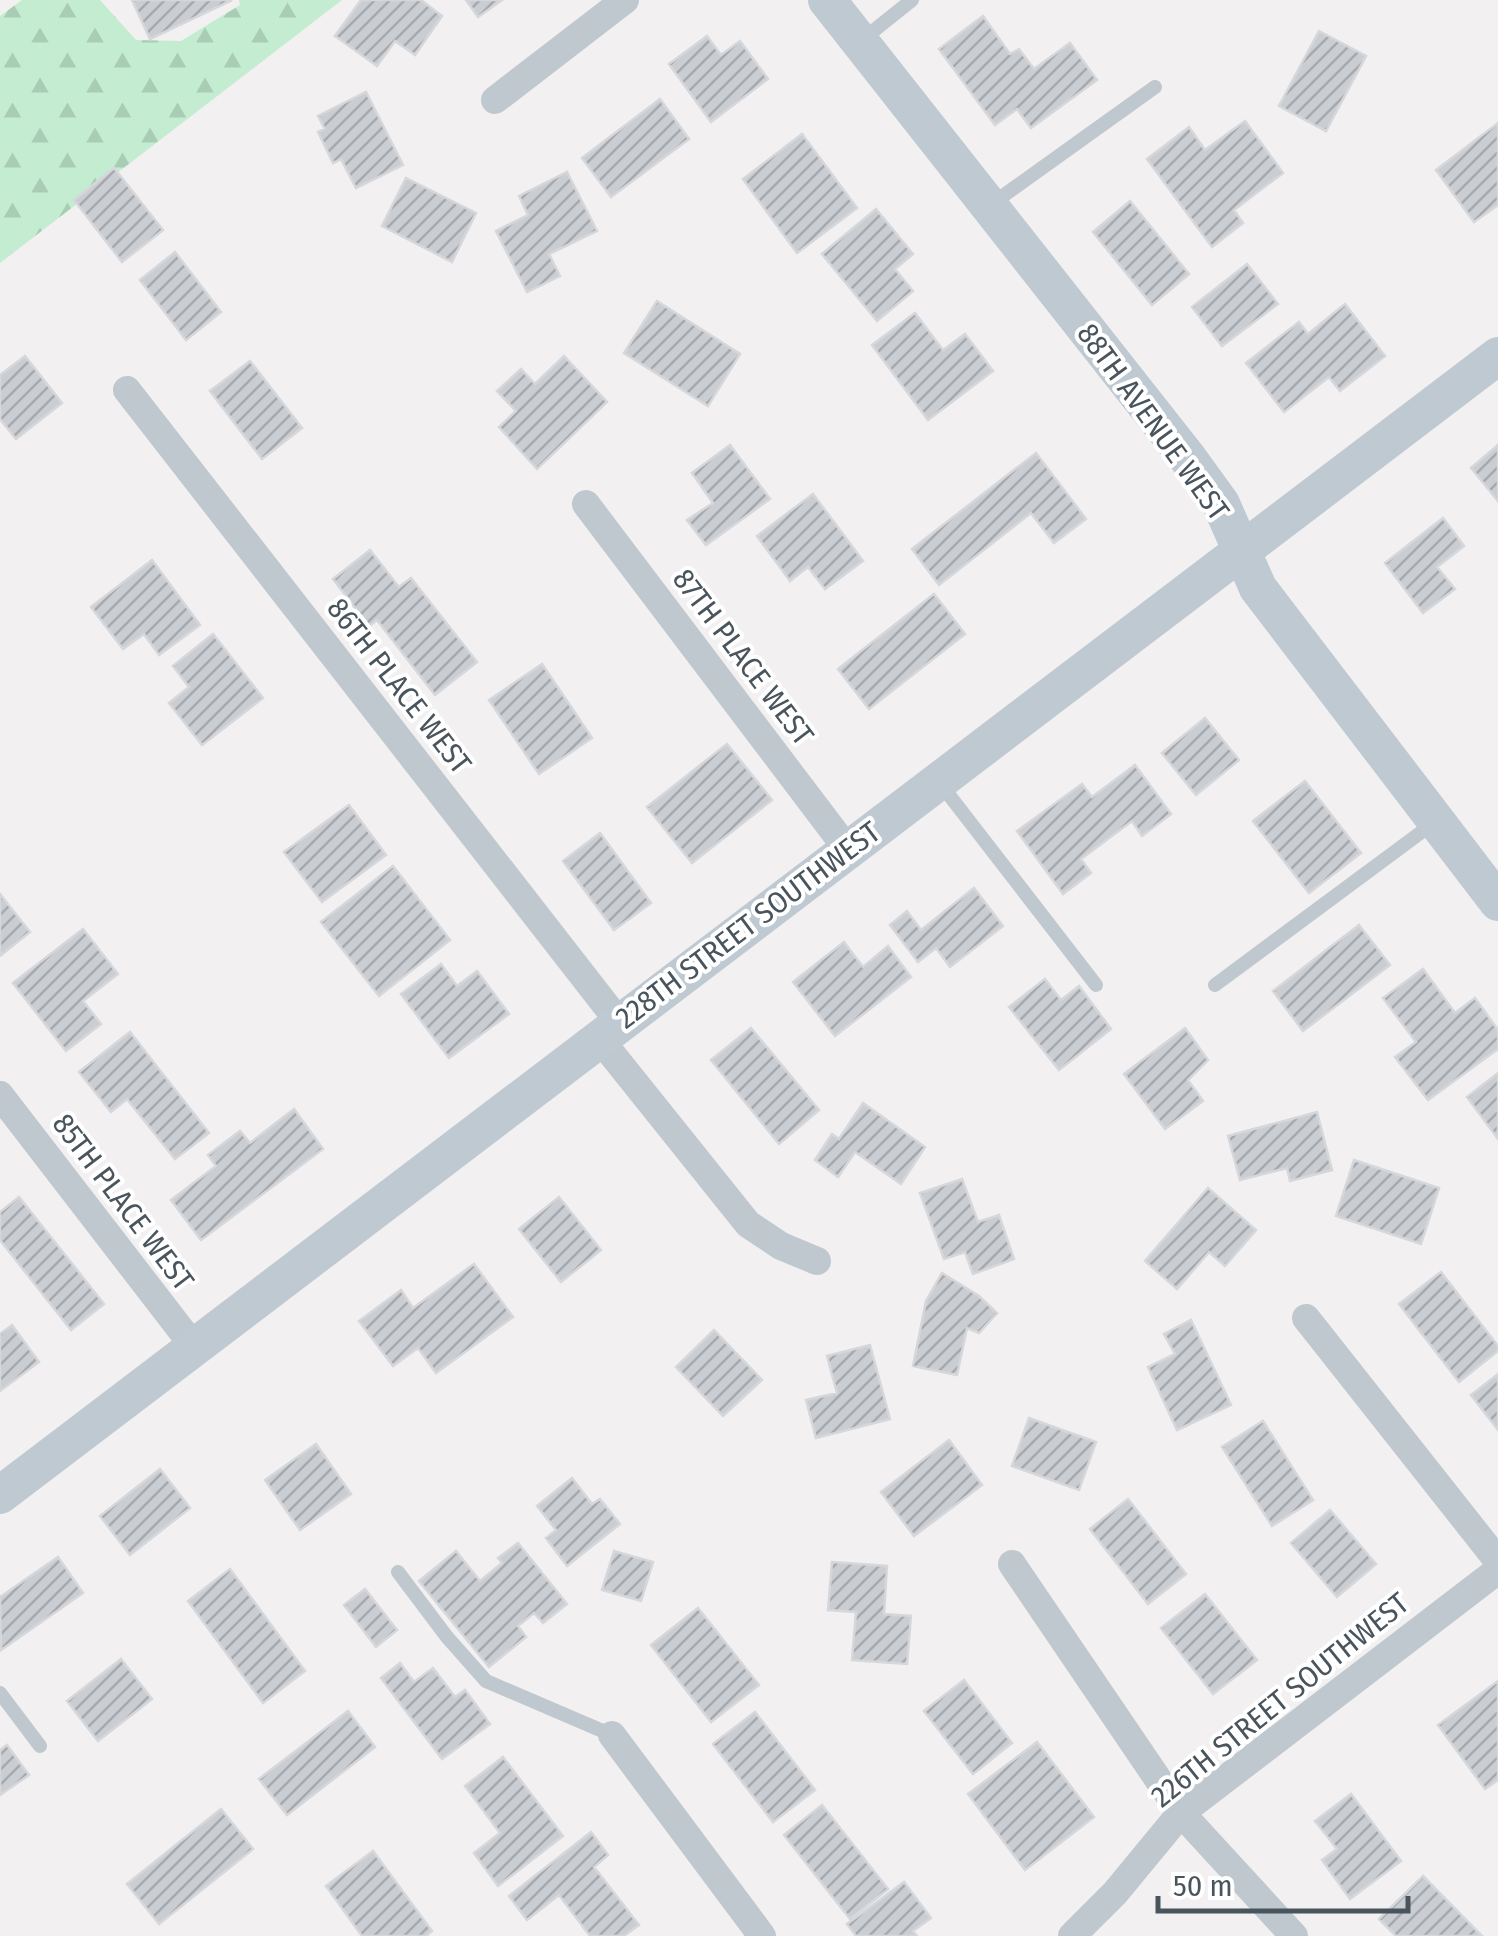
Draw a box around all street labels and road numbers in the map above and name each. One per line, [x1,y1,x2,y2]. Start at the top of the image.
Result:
street label: 88TH AVENUE WEST [1070,317,1237,528]
street label: 87TH PLACE WEST [665,562,821,752]
street label: 86TH PLACE WEST [319,591,479,781]
street label: 228TH STREET SOUTHWEST [609,814,887,1036]
street label: 85TH PLACE WEST [45,1107,201,1298]
street label: 226TH STREET SOUTHWEST [1144,1585,1416,1815]

